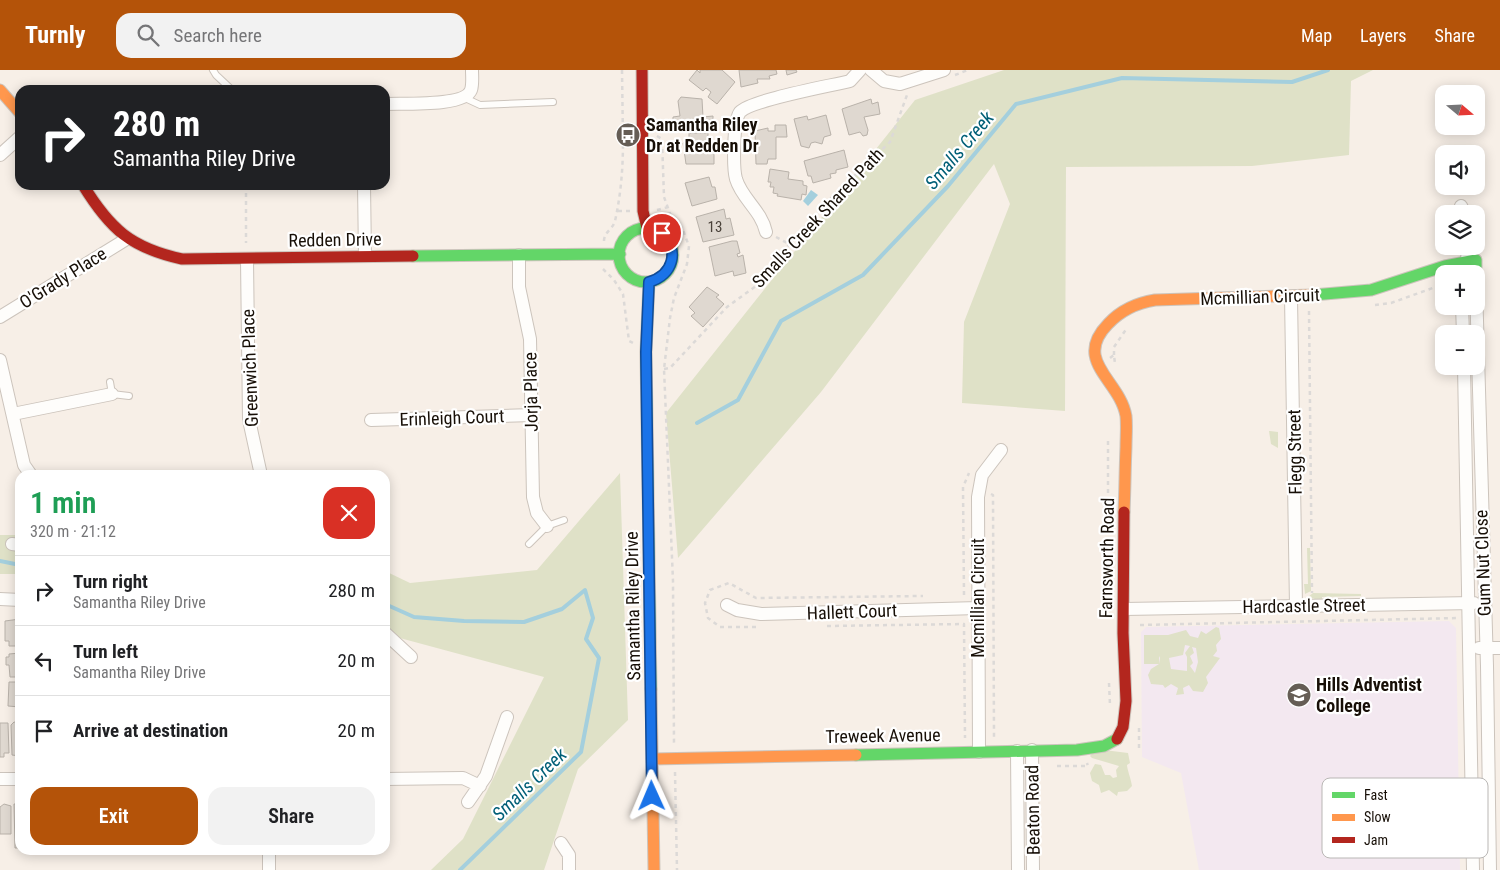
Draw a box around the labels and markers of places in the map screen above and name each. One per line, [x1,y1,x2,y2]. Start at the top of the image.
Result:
place label: Samantha Riley Dr at Redden Dr [646,114,759,156]
bus stop icon: Samantha Riley Dr at Redden Dr [615,122,641,148]
pin [641,212,683,254]
place label: Hills Adventist College [1316,674,1422,716]
school or university icon: Hills Adventist College [1286,682,1312,708]

